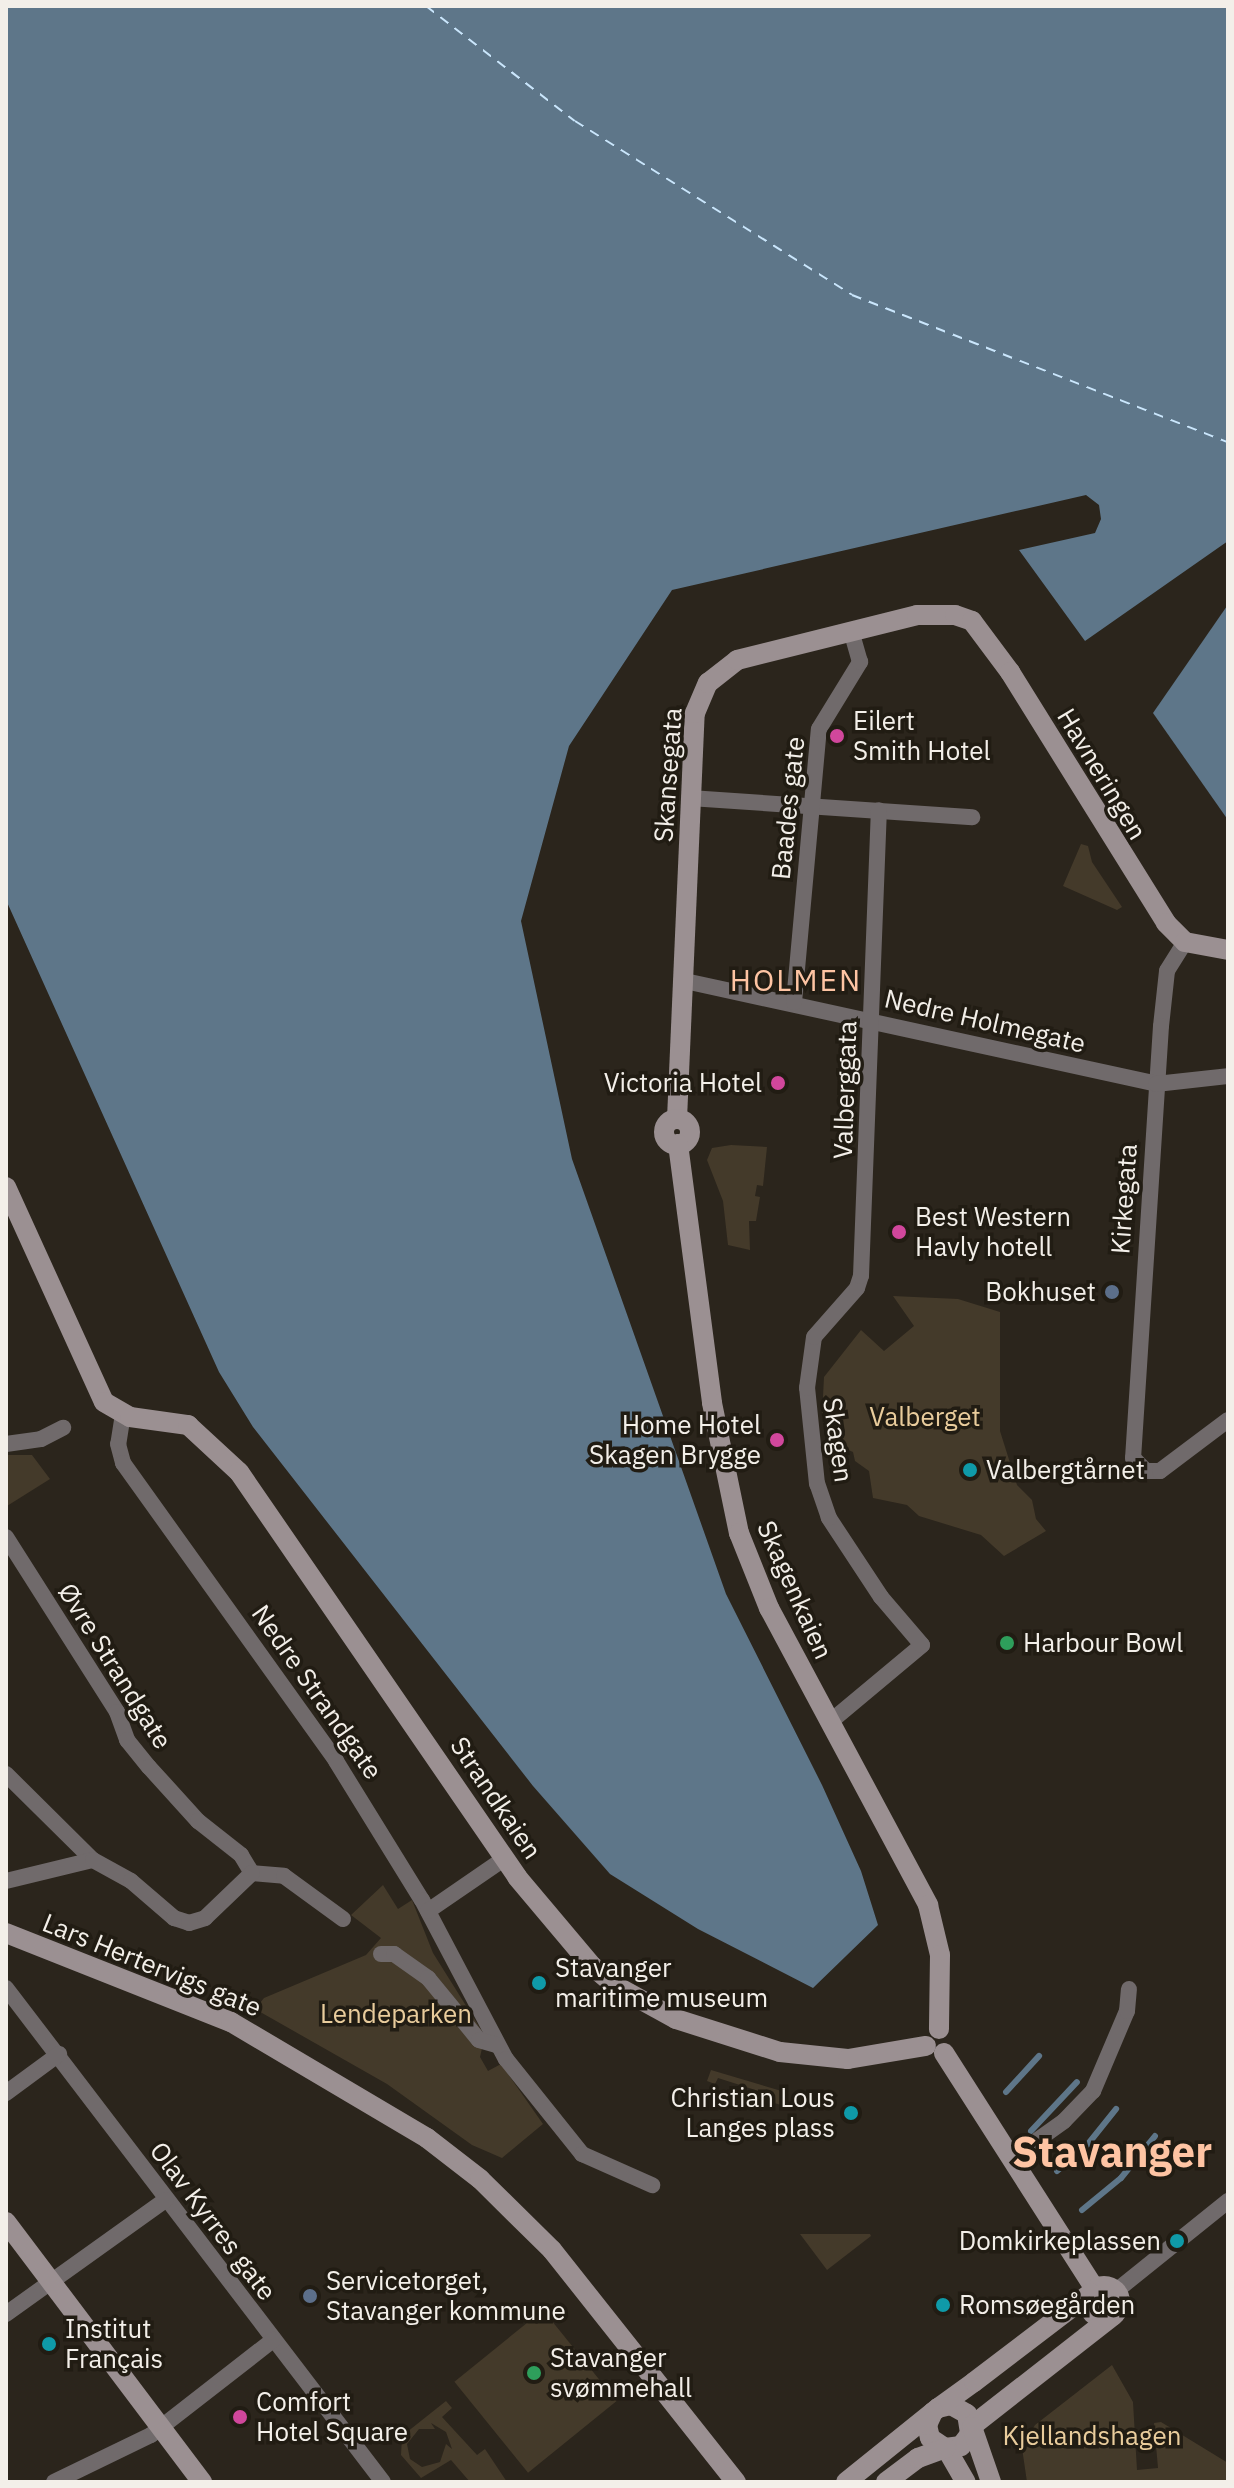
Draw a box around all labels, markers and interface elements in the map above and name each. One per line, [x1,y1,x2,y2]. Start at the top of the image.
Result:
street label: Havneringen [1051,703,1153,845]
place label: Eilert Smith Hotel [853,705,991,766]
street label: Skansegata [648,707,688,843]
marker: Eilert Smith Hotel [828,727,846,745]
street label: Baades gate [765,735,811,881]
district label: HOLMEN [730,962,862,998]
street label: Nedre Holmegate [881,983,1089,1059]
street label: Valberggata [827,1020,863,1160]
place label: Victoria Hotel [604,1067,762,1099]
marker: Victoria Hotel [769,1074,787,1092]
street label: Kirkegata [1105,1143,1143,1255]
place label: Best Western Havly hotell [915,1201,1071,1262]
marker: Best Western Havly hotell [890,1223,908,1241]
place label: Bokhuset [985,1276,1096,1308]
marker: Bokhuset [1103,1283,1121,1301]
street label: Skagen [817,1396,859,1484]
park label: Valberget [869,1401,981,1433]
place label: Home Hotel Skagen Brygge [589,1409,761,1470]
marker: Home Hotel Skagen Brygge [768,1431,786,1449]
place label: Valbergtårnet [986,1454,1145,1486]
marker: Valbergtårnet [961,1461,979,1479]
street label: Skagenkaien [751,1516,839,1664]
street label: Øvre Strandgate [52,1577,178,1755]
street label: Nedre Strandgate [245,1599,389,1785]
place label: Harbour Bowl [1023,1627,1183,1659]
marker: Harbour Bowl [998,1634,1016,1652]
street label: Strandkaien [444,1731,548,1865]
street label: Lars Hertervigs gate [38,1907,266,2023]
place label: Stavanger maritime museum [555,1952,768,2014]
marker: Stavanger maritime museum [530,1974,548,1992]
park label: Lendeparken [320,1998,472,2030]
place label: Christian Lous Langes plass [670,2082,835,2144]
marker: Christian Lous Langes plass [842,2104,860,2122]
district label: Stavanger [1012,2127,1212,2177]
street label: Olav Kyrres gate [143,2136,283,2306]
place label: Domkirkeplassen [959,2225,1161,2257]
marker: Domkirkeplassen [1168,2232,1186,2250]
place label: Servicetorget, Stavanger kommune [326,2265,566,2326]
marker: Servicetorget, Stavanger kommune [301,2287,319,2305]
place label: Romsøegården [959,2289,1135,2321]
marker: Romsøegården [934,2296,952,2314]
place label: Institut Français [65,2313,163,2374]
marker: Institut Français [40,2335,58,2353]
place label: Stavanger svømmehall [550,2342,692,2404]
marker: Stavanger svømmehall [525,2364,543,2382]
place label: Comfort Hotel Square [256,2386,408,2448]
marker: Comfort Hotel Square [231,2408,249,2426]
park label: Kjellandshagen [1003,2420,1181,2452]

